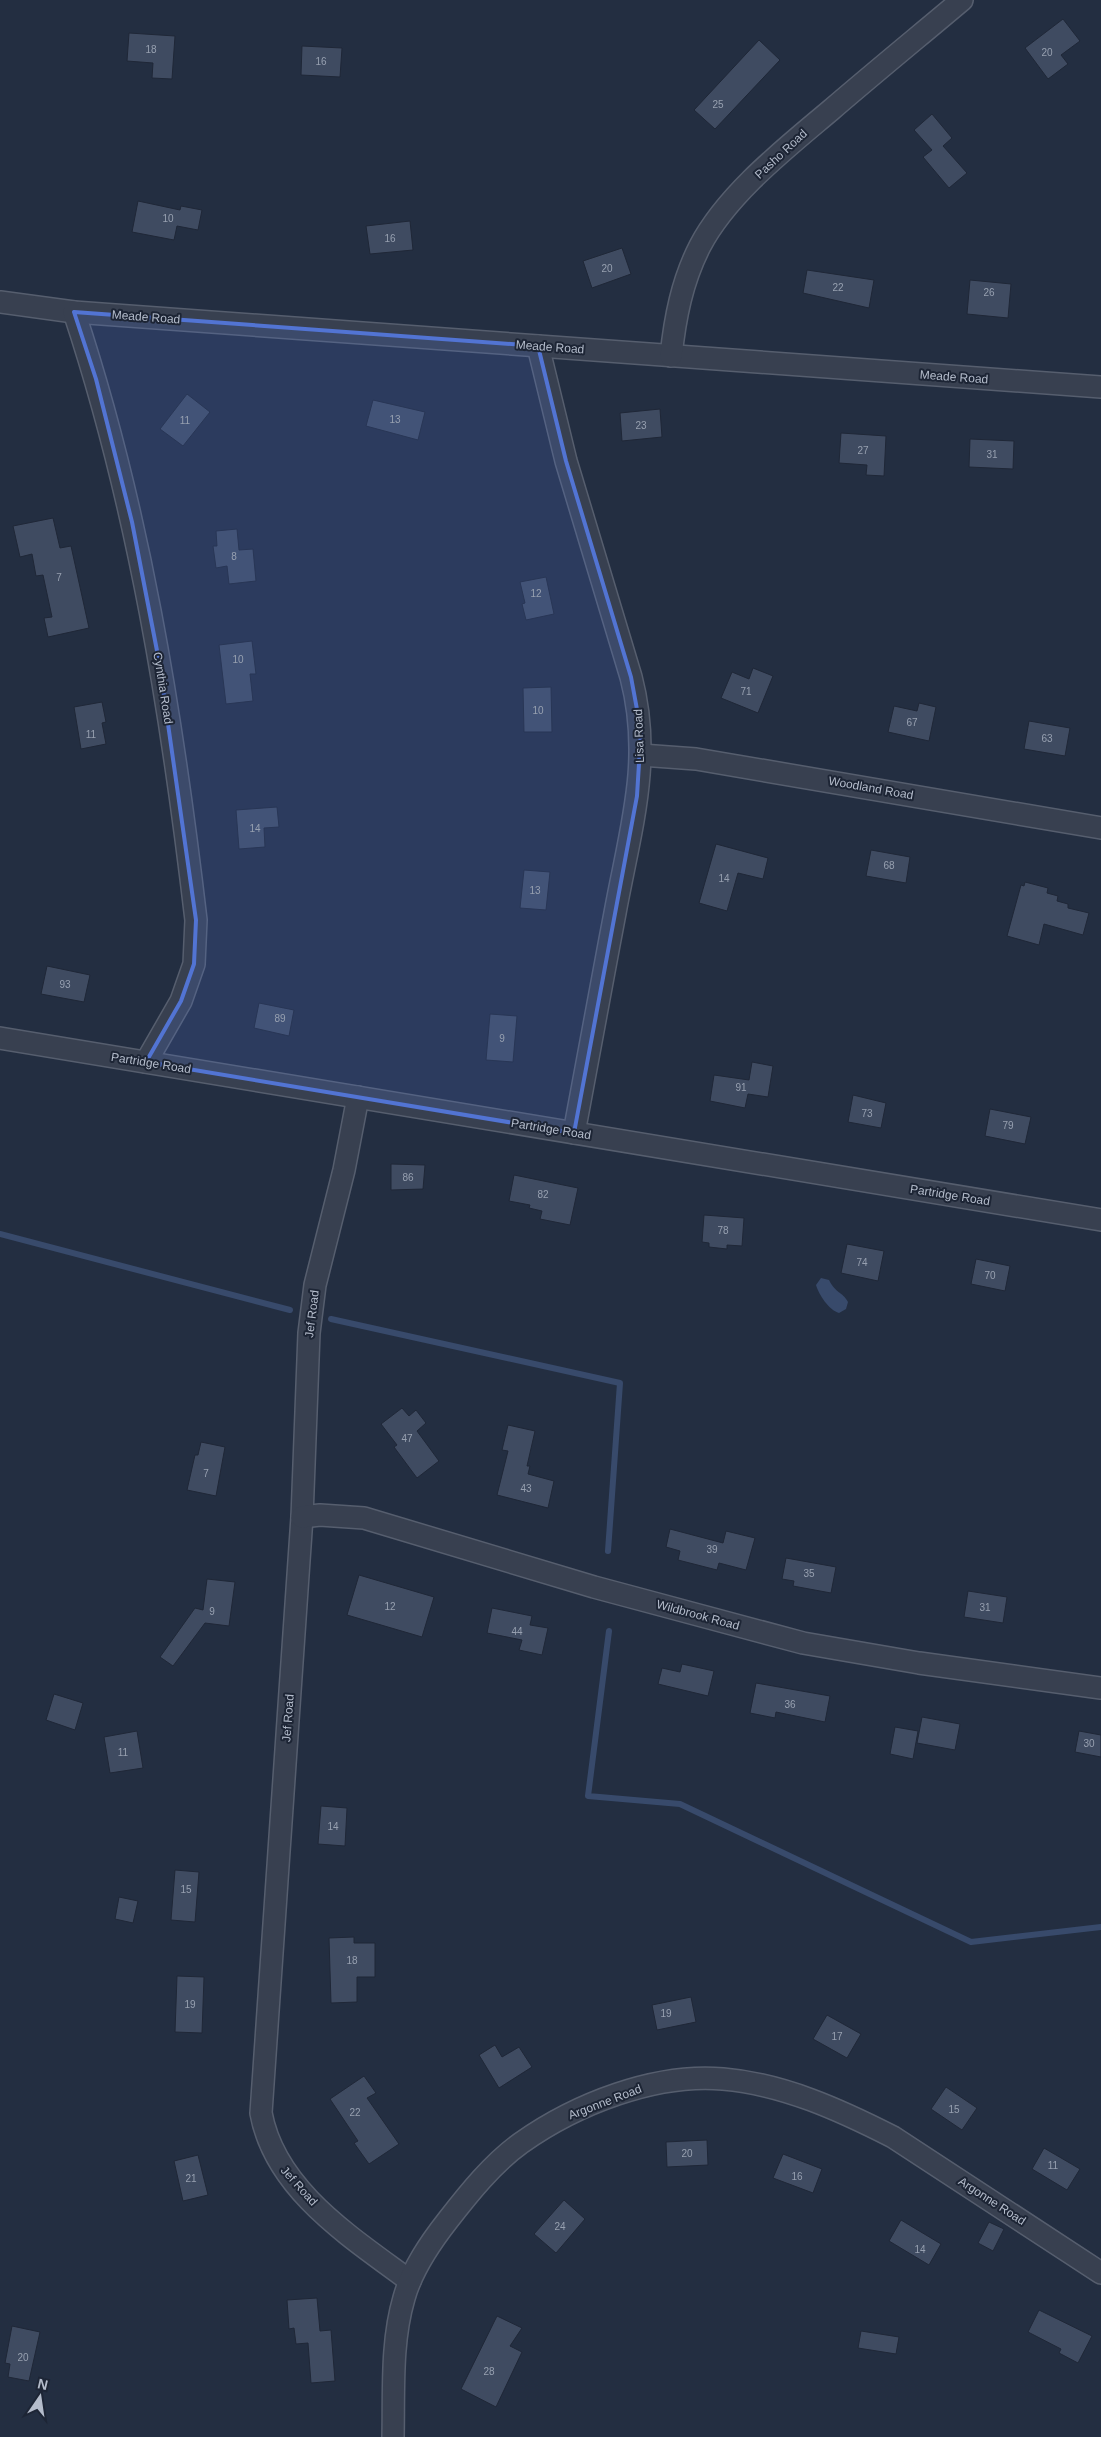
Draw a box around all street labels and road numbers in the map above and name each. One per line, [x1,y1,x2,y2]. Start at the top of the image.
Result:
street label: Pasho Road [752,126,810,182]
street label: Meade Road [111,308,181,326]
street label: Meade Road [515,338,585,356]
street label: Meade Road [919,368,989,386]
street label: Cynthia Road [150,651,176,725]
street label: Lisa Road [631,709,647,763]
street label: Woodland Road [828,774,914,802]
street label: Partridge Road [110,1050,192,1076]
street label: Partridge Road [510,1116,592,1142]
street label: Partridge Road [909,1182,991,1208]
street label: Jef Road [302,1289,322,1339]
street label: Wildbrook Road [655,1597,741,1633]
street label: Jef Road [279,1694,297,1742]
street label: Argonne Road [566,2082,644,2122]
street label: Jef Road [278,2163,320,2209]
street label: Argonne Road [956,2174,1028,2228]

